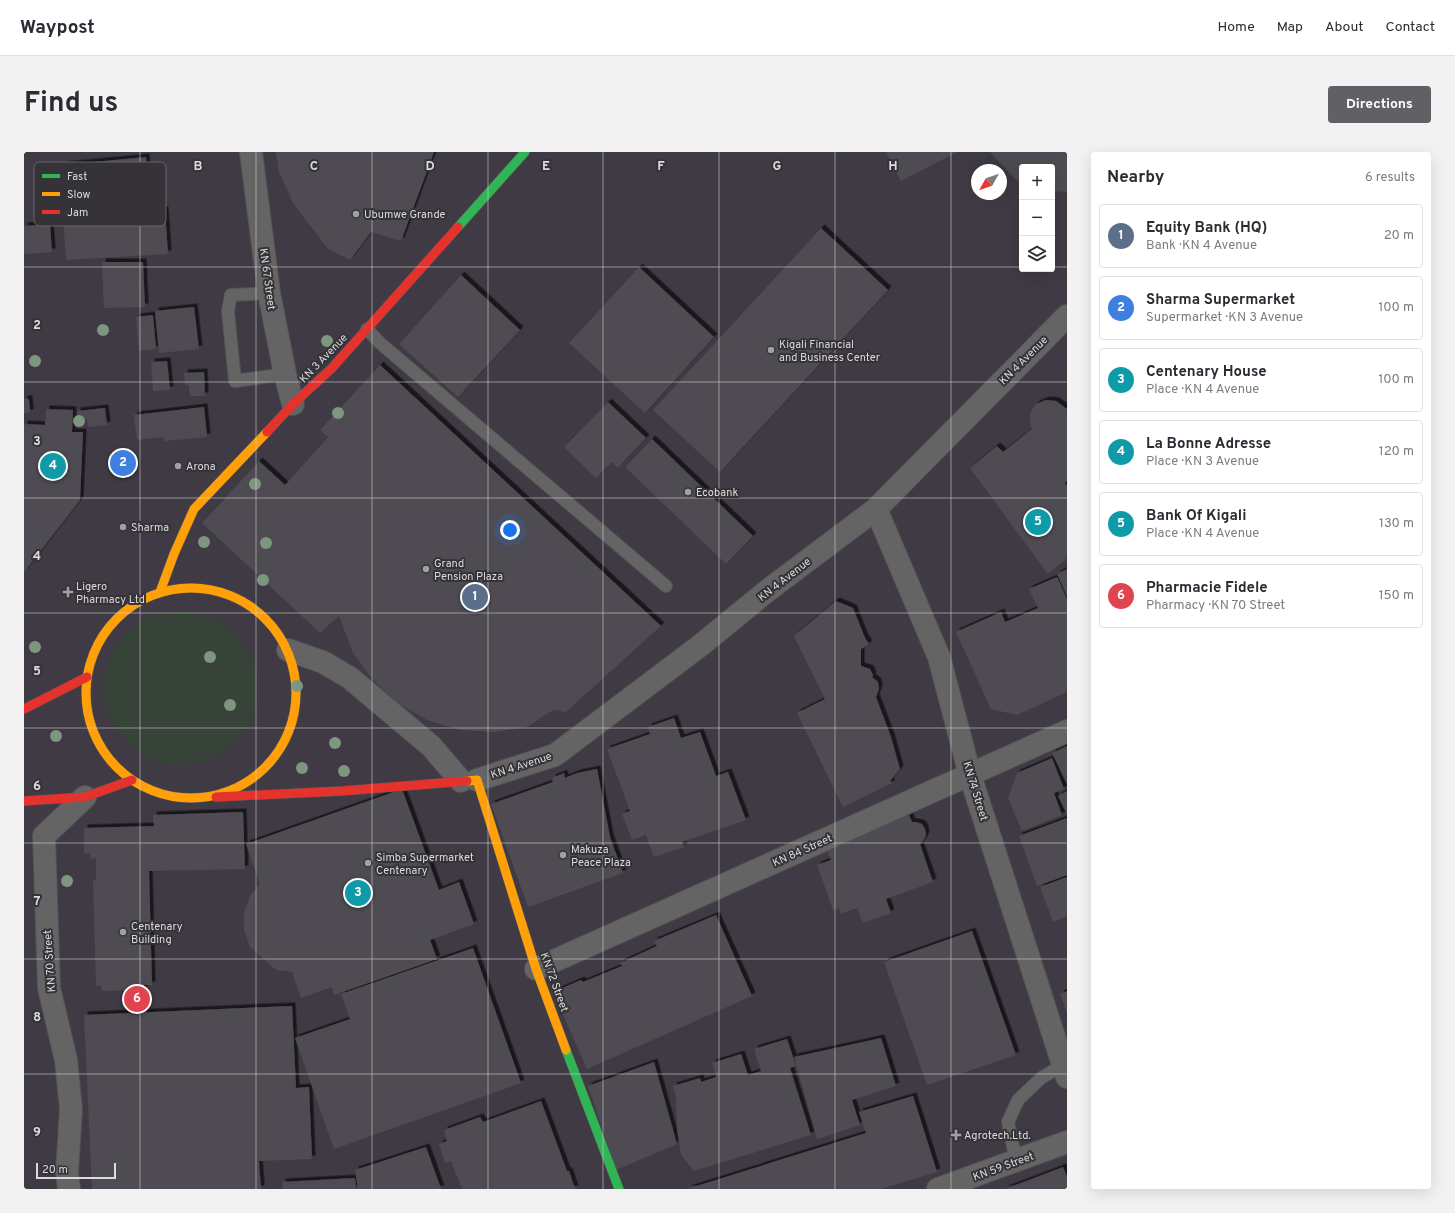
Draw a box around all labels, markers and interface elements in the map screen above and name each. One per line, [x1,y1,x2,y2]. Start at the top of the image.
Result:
text: Waypost [20,16,95,40]
text: Home [1218,19,1255,36]
text: Map [1277,19,1303,36]
text: About [1325,19,1364,36]
text: Contact [1386,19,1435,36]
text: Find us [24,86,118,122]
button: Directions [1328,86,1431,123]
text: B [194,159,203,175]
text: C [310,159,318,175]
text: D [425,159,435,175]
text: E [542,159,550,175]
text: F [657,159,665,175]
text: G [773,159,782,175]
text: H [888,159,898,175]
legend [34,162,166,226]
north arrow [971,164,1007,200]
map controls [1019,164,1055,272]
button: + [1019,164,1055,200]
text: Nearby [1107,167,1164,189]
text: Fast [67,170,87,184]
text: 6 results [1365,170,1415,186]
text: Slow [67,188,90,202]
button: − [1019,200,1055,236]
text: Jam [67,206,88,220]
place label: Ubumwe Grande [364,208,446,222]
marker: Ubumwe Grande [351,209,361,219]
text: Equity Bank (HQ) [1146,219,1267,238]
text: 1 [1118,228,1124,244]
text: 20 m [1384,228,1414,244]
button: layers [1019,236,1055,272]
text: Bank · KN 4 Avenue [1146,238,1257,254]
street label: KN 67 Street [256,247,278,311]
text: Sharma Supermarket [1146,291,1295,310]
text: 2 [1117,300,1125,316]
text: 100 m [1378,300,1414,316]
text: Supermarket · KN 3 Avenue [1146,310,1303,326]
text: 2 [33,318,41,334]
street label: KN 3 Avenue [297,331,351,386]
street label: KN 4 Avenue [996,333,1051,388]
place label: Kigali Financial and Business Center [779,338,881,365]
marker: Kigali Financial and Business Center [766,345,776,355]
text: Centenary House [1146,363,1267,382]
text: 3 [1117,372,1125,388]
text: 100 m [1378,372,1414,388]
text: Place · KN 4 Avenue [1146,382,1259,398]
text: 3 [33,434,41,450]
text: La Bonne Adresse [1146,435,1271,454]
text: 4 [1117,444,1125,460]
text: 120 m [1379,444,1414,460]
pin: 2 [110,448,136,478]
pin: 4 [40,451,66,481]
text: Place · KN 3 Avenue [1146,454,1259,470]
place label: Arona [186,460,216,474]
marker: Arona [173,461,183,471]
place label: Ecobank [696,486,738,500]
marker: Ecobank [683,487,693,497]
pin: 5 [1025,507,1051,537]
text: Bank Of Kigali [1146,507,1246,526]
text: 5 [1117,516,1125,532]
text: 130 m [1379,516,1414,532]
your location [500,520,520,540]
place label: Sharma [131,521,169,535]
marker: Sharma [118,522,128,532]
text: Place · KN 4 Avenue [1146,526,1259,542]
text: 4 [33,549,41,565]
street label: KN 4 Avenue [755,555,814,605]
place label: Grand Pension Plaza [434,557,503,584]
marker: Grand Pension Plaza [421,564,431,574]
text: Pharmacie Fidele [1146,579,1268,598]
place label: Ligero Pharmacy Ltd [76,580,145,607]
pin: 1 [462,582,488,612]
marker: Ligero Pharmacy Ltd [63,587,73,597]
text: 6 [1117,588,1125,604]
text: 150 m [1379,588,1414,604]
text: Pharmacy · KN 70 Street [1146,598,1285,614]
text: 5 [33,664,41,680]
street label: KN 4 Avenue [489,749,554,782]
street label: KN 74 Street [959,760,991,823]
text: 6 [33,779,41,795]
street label: KN 84 Street [770,831,835,870]
place label: Makuza Peace Plaza [571,843,631,870]
marker: Makuza Peace Plaza [558,850,568,860]
place label: Simba Supermarket Centenary [376,851,474,878]
marker: Simba Supermarket Centenary [363,858,373,868]
pin: 3 [345,878,371,908]
text: 7 [34,894,41,910]
place label: Centenary Building [131,920,183,947]
marker: Centenary Building [118,927,128,937]
street label: KN 70 Street [41,929,59,993]
street label: KN 72 Street [537,951,571,1014]
pin: 6 [124,984,150,1014]
text: 8 [33,1010,41,1026]
text: 9 [33,1125,41,1141]
place label: Agrotech.Ltd. [964,1129,1031,1143]
marker: Agrotech.Ltd. [951,1130,961,1140]
street label: KN 59 Street [971,1149,1036,1184]
scale bar [36,1161,116,1180]
text: 20 m [42,1163,68,1177]

